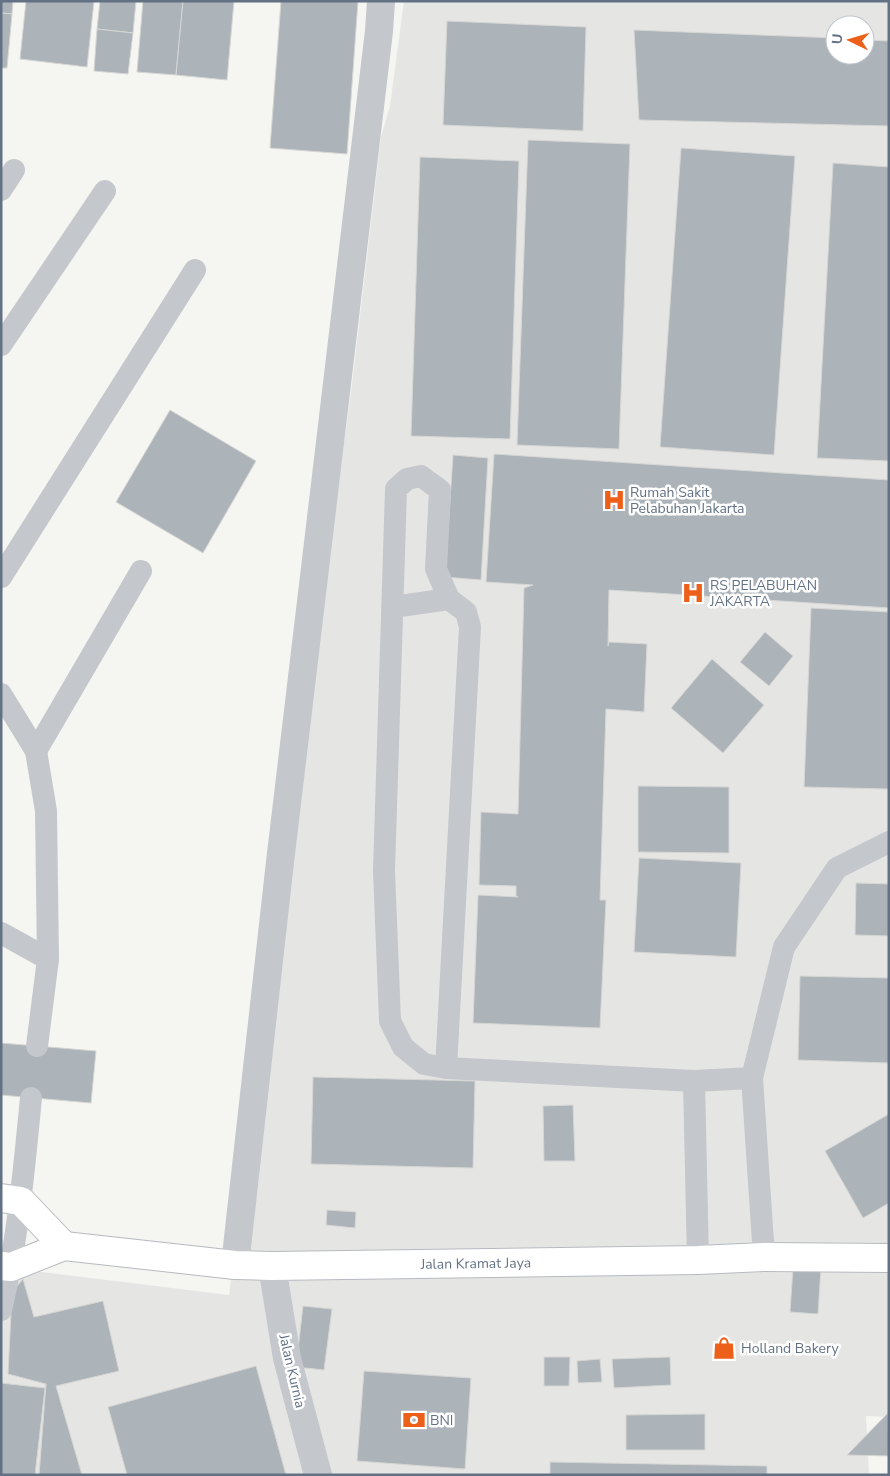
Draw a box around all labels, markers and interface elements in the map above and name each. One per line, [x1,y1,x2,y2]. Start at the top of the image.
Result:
north arrow [825,15,875,65]
text: U [828,33,847,45]
place label: Rumah Sakit Pelabuhan Jakarta [630,483,745,518]
hospital icon: Rumah Sakit Pelabuhan Jakarta [601,487,627,513]
place label: RS PELABUHAN JAKARTA [709,576,817,611]
hospital icon: RS PELABUHAN JAKARTA [680,580,706,606]
street label: Jalan Kramat Jaya [419,1253,531,1273]
street label: Jalan Kurnia [274,1331,310,1410]
shop icon: Holland Bakery [711,1335,737,1361]
place label: Holland Bakery [741,1339,839,1358]
bank icon: BNI [401,1407,427,1433]
place label: BNI [430,1411,453,1430]

